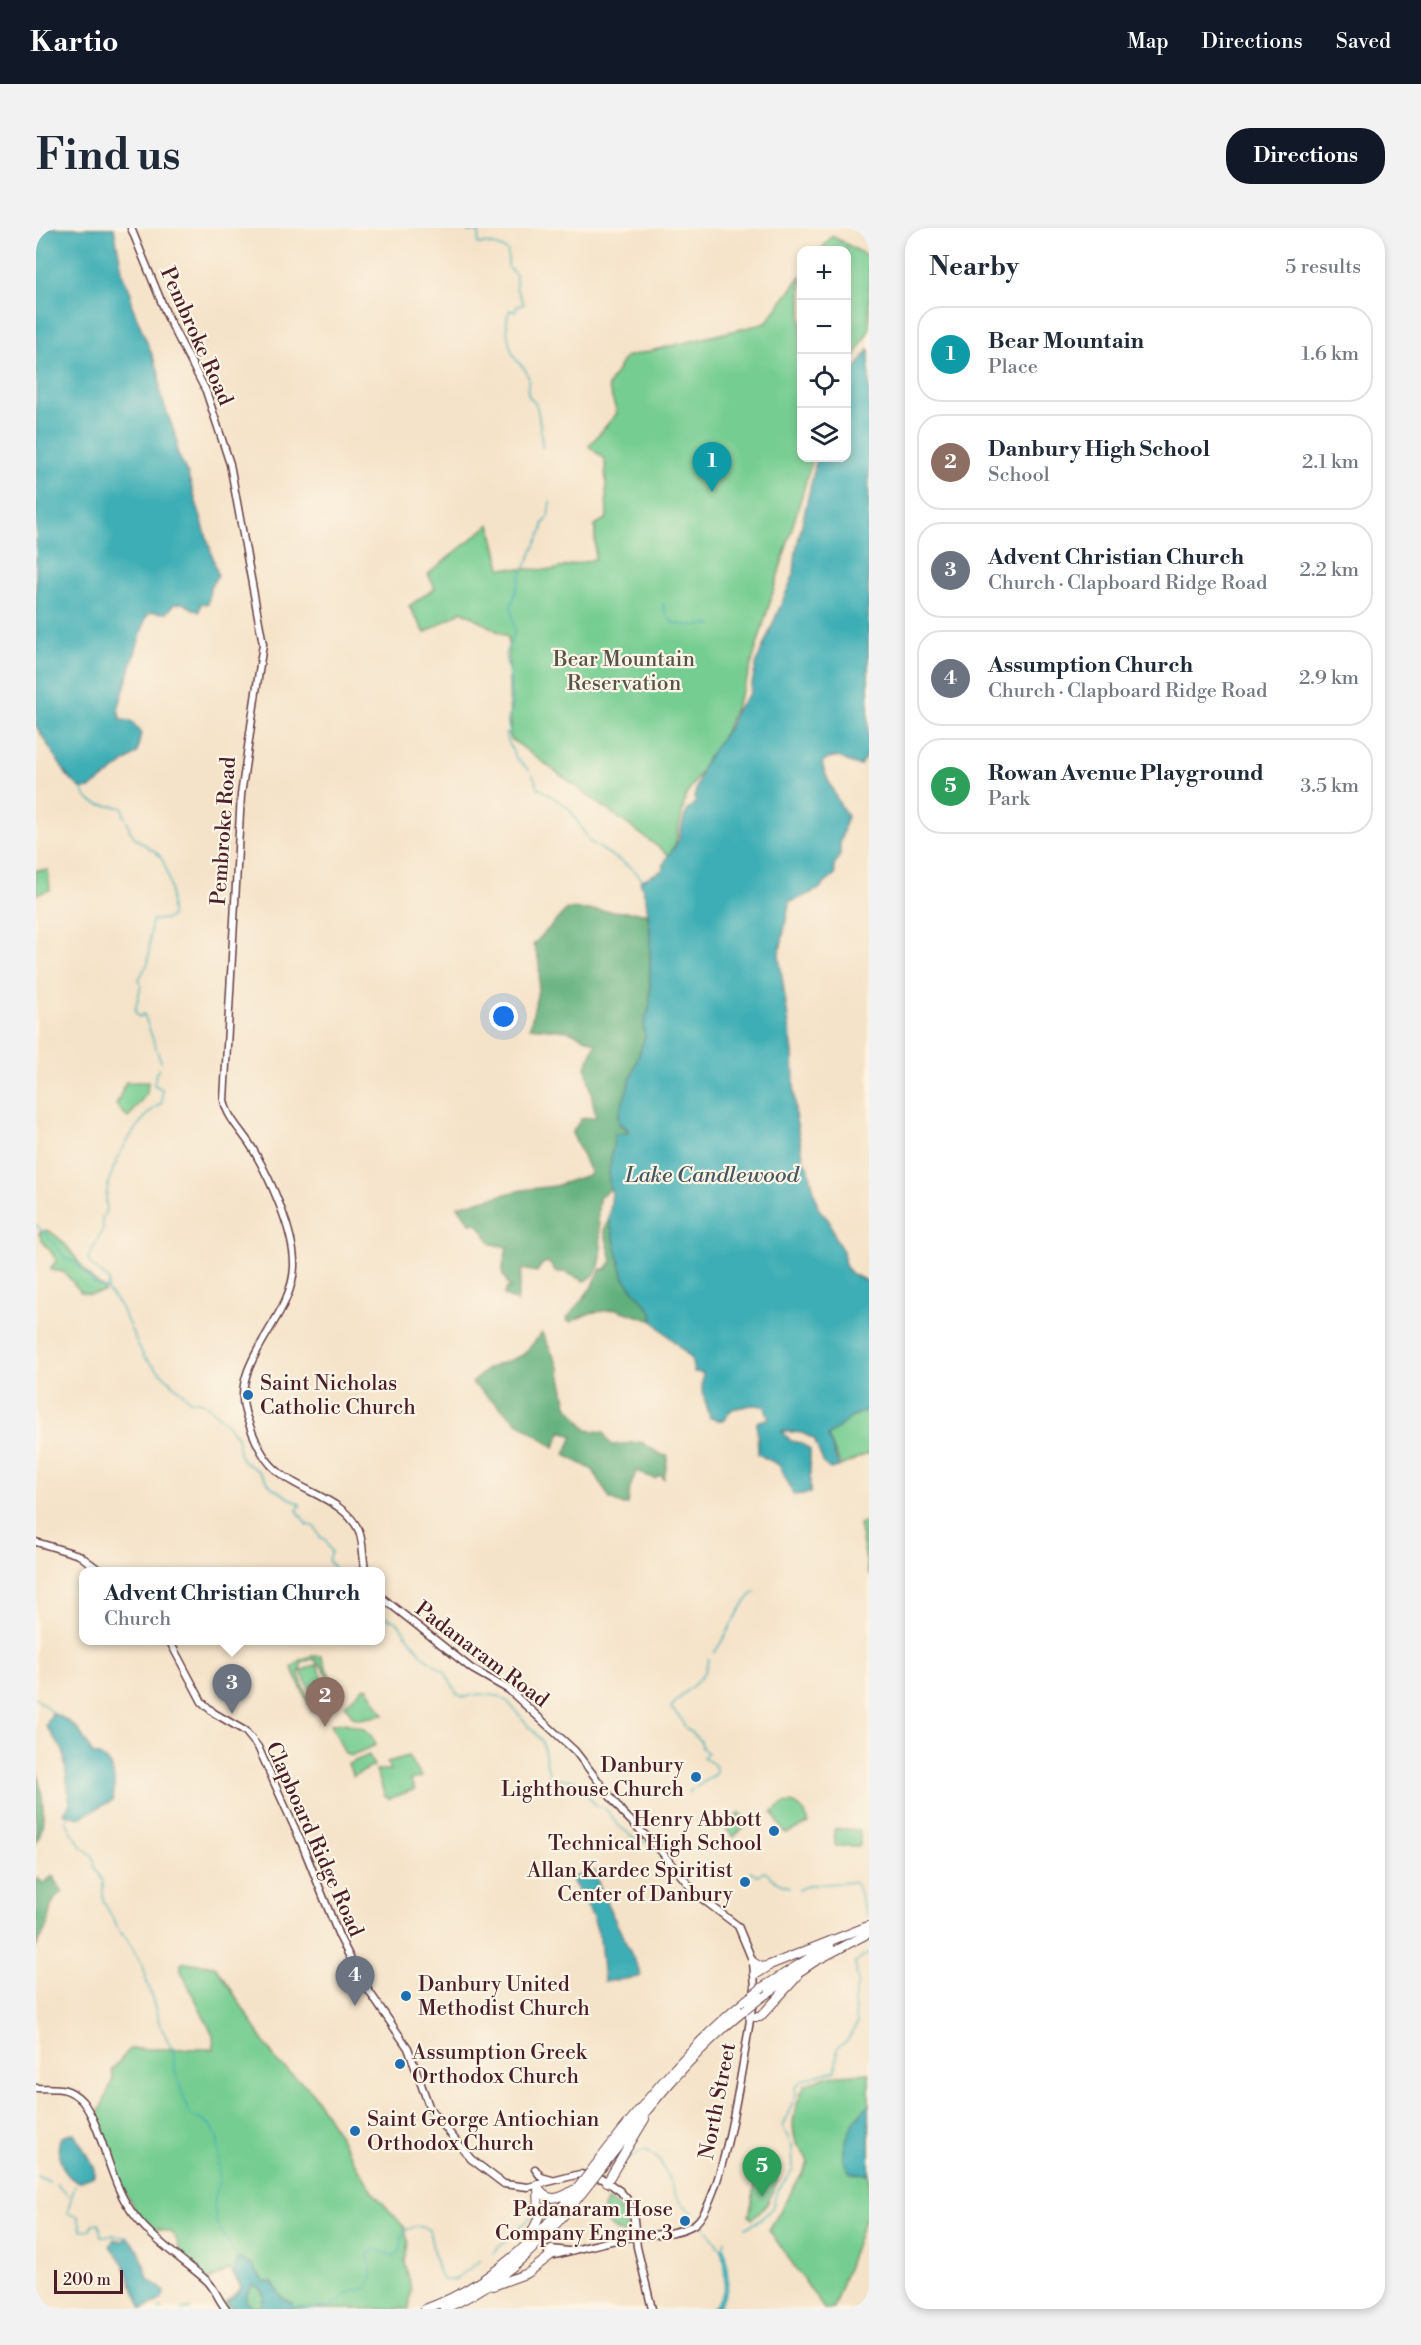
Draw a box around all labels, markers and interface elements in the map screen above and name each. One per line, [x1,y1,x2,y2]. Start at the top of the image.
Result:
text: Kartio [30,25,119,60]
text: Map [1127,29,1169,55]
text: Directions [1202,29,1303,55]
text: Saved [1336,29,1391,55]
button: Directions [1226,128,1385,184]
text: Find us [36,130,180,183]
map controls [797,246,851,462]
button: + [797,246,851,300]
text: Nearby [929,251,1019,283]
text: 5 results [1285,255,1361,280]
street label: Pembroke Road [154,263,238,410]
button: − [797,300,851,354]
text: Bear Mountain [988,328,1144,355]
text: 1 [946,342,955,367]
text: 1.6 km [1301,342,1359,367]
button: locate [797,354,851,408]
text: Place [988,355,1038,380]
button: layers [797,408,851,462]
text: Danbury High School [988,436,1210,463]
pin: 1 [692,442,732,492]
text: 2 [944,450,957,475]
text: 2.1 km [1302,450,1359,475]
text: School [988,463,1050,488]
text: Advent Christian Church [988,544,1244,571]
text: 3 [944,558,957,583]
text: 2.2 km [1300,558,1359,583]
text: Church · Clapboard Ridge Road [988,571,1267,596]
park label: Bear Mountain Reservation [552,647,696,697]
text: Assumption Church [988,652,1193,679]
text: 4 [944,666,957,691]
text: 2.9 km [1299,666,1359,691]
text: Church · Clapboard Ridge Road [988,679,1267,704]
street label: Pembroke Road [206,756,242,906]
text: Rowan Avenue Playground [988,760,1264,787]
text: 5 [944,774,957,799]
text: 3.5 km [1300,774,1359,799]
text: Park [988,787,1030,812]
your location [489,1002,518,1031]
water label: Lake Candlewood [624,1162,800,1189]
place label: Saint Nicholas Catholic Church [260,1371,416,1421]
marker: Saint Nicholas Catholic Church [241,1388,255,1402]
popup [79,1567,385,1645]
text: Advent Christian Church [104,1580,360,1607]
street label: Padanaram Road [409,1596,553,1714]
text: Church [104,1607,171,1632]
pin: 3 [212,1664,252,1714]
pin: 2 [306,1678,344,1727]
street label: Clapboard Ridge Road [259,1738,369,1941]
place label: Danbury Lighthouse Church [501,1753,685,1803]
marker: Danbury Lighthouse Church [689,1770,703,1784]
place label: Henry Abbott Technical High School [548,1807,763,1857]
marker: Henry Abbott Technical High School [767,1824,781,1838]
place label: Allan Kardec Spiritist Center of Danbury [526,1858,734,1908]
marker: Allan Kardec Spiritist Center of Danbury [738,1875,752,1889]
pin: 4 [336,1956,374,2006]
place label: Danbury United Methodist Church [418,1972,590,2022]
marker: Danbury United Methodist Church [399,1989,413,2003]
place label: Assumption Greek Orthodox Church [411,2040,588,2090]
street label: North Street [694,2040,742,2162]
marker: Assumption Greek Orthodox Church [393,2057,407,2071]
place label: Saint George Antiochian Orthodox Church [367,2107,600,2157]
marker: Saint George Antiochian Orthodox Church [348,2124,362,2138]
pin: 5 [742,2148,782,2197]
place label: Padanaram Hose Company Engine 3 [495,2197,673,2247]
marker: Padanaram Hose Company Engine 3 [678,2214,692,2228]
scale bar [54,2267,123,2294]
text: 200 m [63,2270,111,2290]

